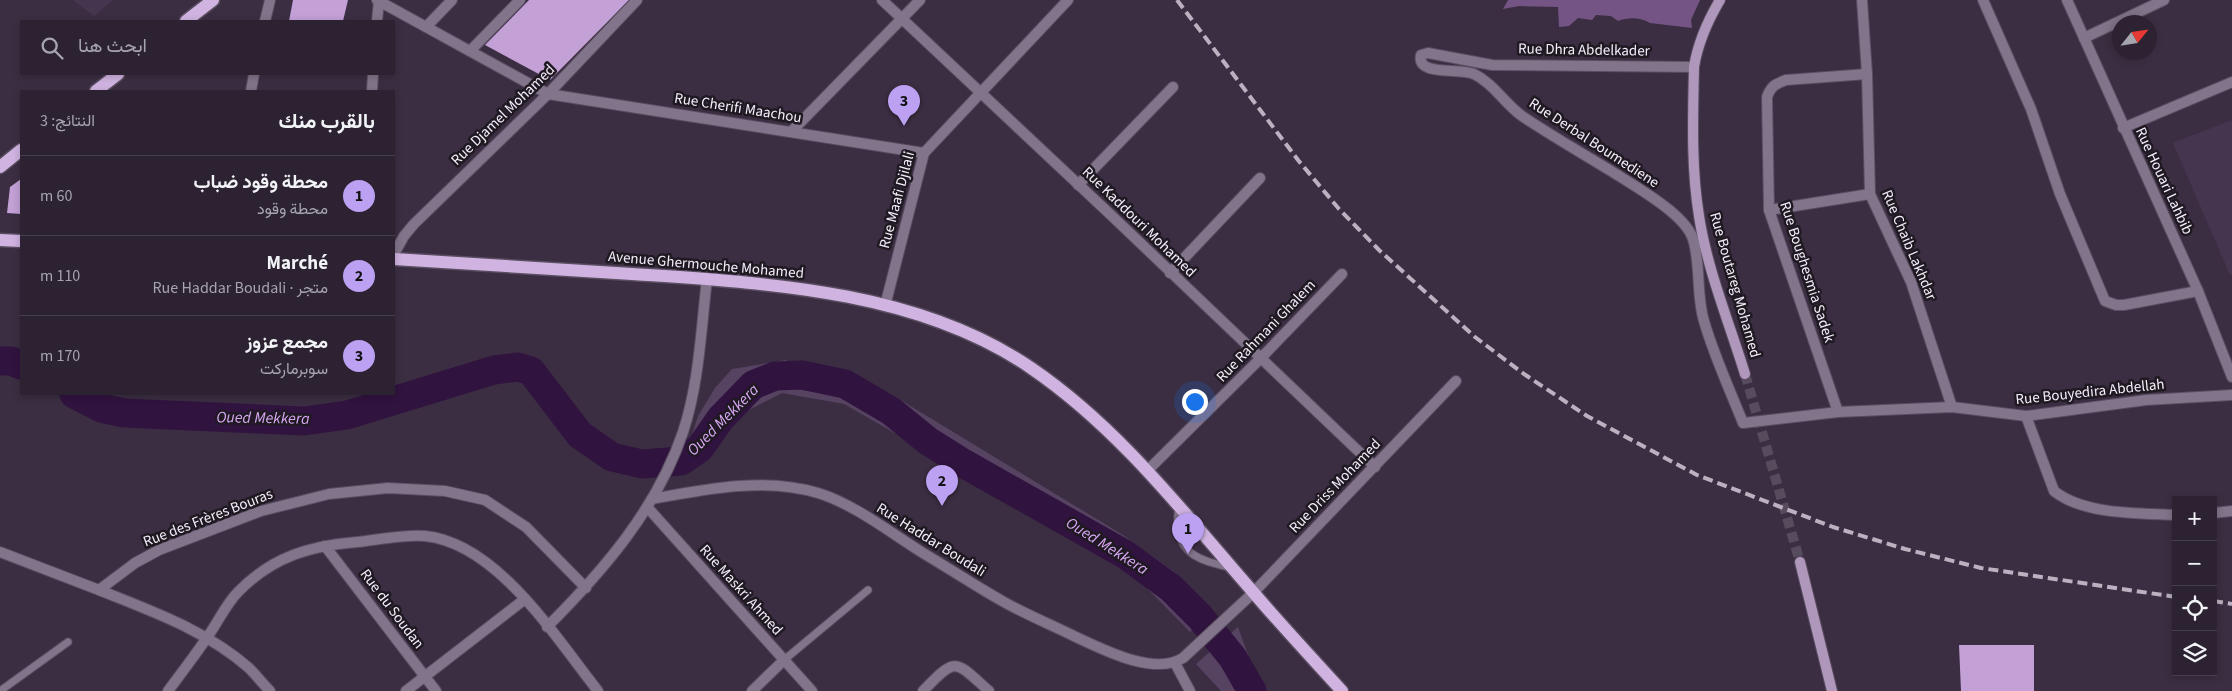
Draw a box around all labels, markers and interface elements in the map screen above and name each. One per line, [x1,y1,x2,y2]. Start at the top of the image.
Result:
north arrow [2112,15,2157,60]
search box [20,20,395,75]
text: ابحث هنا [78,33,147,60]
icon: search [38,34,66,62]
street label: Rue Dhra Abdelkader [1518,38,1651,62]
street label: Rue Djamel Mohamed [446,60,560,170]
pin: 3 [888,85,920,126]
street label: Rue Cherifi Maachou [673,88,803,128]
street label: Rue Derbal Boumediene [1525,93,1663,193]
text: بالقرب منك [279,106,375,136]
text: النتائج: 3 [40,110,95,132]
street label: Rue Houari Lahbib [2130,124,2198,238]
street label: Rue Maafi Djilali [874,149,920,251]
street label: Rue Kaddouri Mohamed [1077,162,1201,282]
text: محطة وقود ضباب [194,169,328,196]
text: 60 m [40,185,72,207]
text: 1 [355,185,363,207]
street label: Rue Chaib Lakhdar [1876,187,1942,304]
text: محطة وقود [257,198,328,220]
street label: Rue Boughesmia Sadek [1774,199,1840,346]
street label: Rue Boutareg Mohamed [1704,210,1766,360]
street label: Avenue Ghermouche Mohamed [607,246,805,284]
text: Marché [267,250,328,277]
text: 110 m [40,265,80,287]
text: 2 [355,265,363,287]
street label: Rue Rahmani Ghalem [1212,275,1320,387]
text: متجر · Rue Haddar Boudali [152,277,328,299]
text: مجمع عزوز [245,329,328,356]
text: 170 m [40,345,80,367]
text: 3 [355,345,363,367]
text: سوبرماركت [260,358,328,380]
street label: Rue Bouyedira Abdellah [2014,374,2166,410]
water label: Oued Mekkera [682,379,764,461]
your location [1182,389,1208,415]
water label: Oued Mekkera [216,406,310,430]
street label: Rue Driss Mohamed [1284,434,1386,538]
pin: 2 [926,465,958,506]
street label: Rue des Frères Bouras [140,484,276,552]
map controls [2172,496,2217,676]
button: + [2172,496,2217,541]
street label: Rue Haddar Boudali [872,498,990,582]
water label: Oued Mekkera [1062,512,1153,580]
pin: 1 [1172,513,1204,554]
street label: Rue Maskri Ahmed [694,540,788,640]
button: − [2172,541,2217,586]
street label: Rue du Soudan [355,565,429,653]
button: locate [2172,586,2217,631]
button: layers [2172,631,2217,676]

